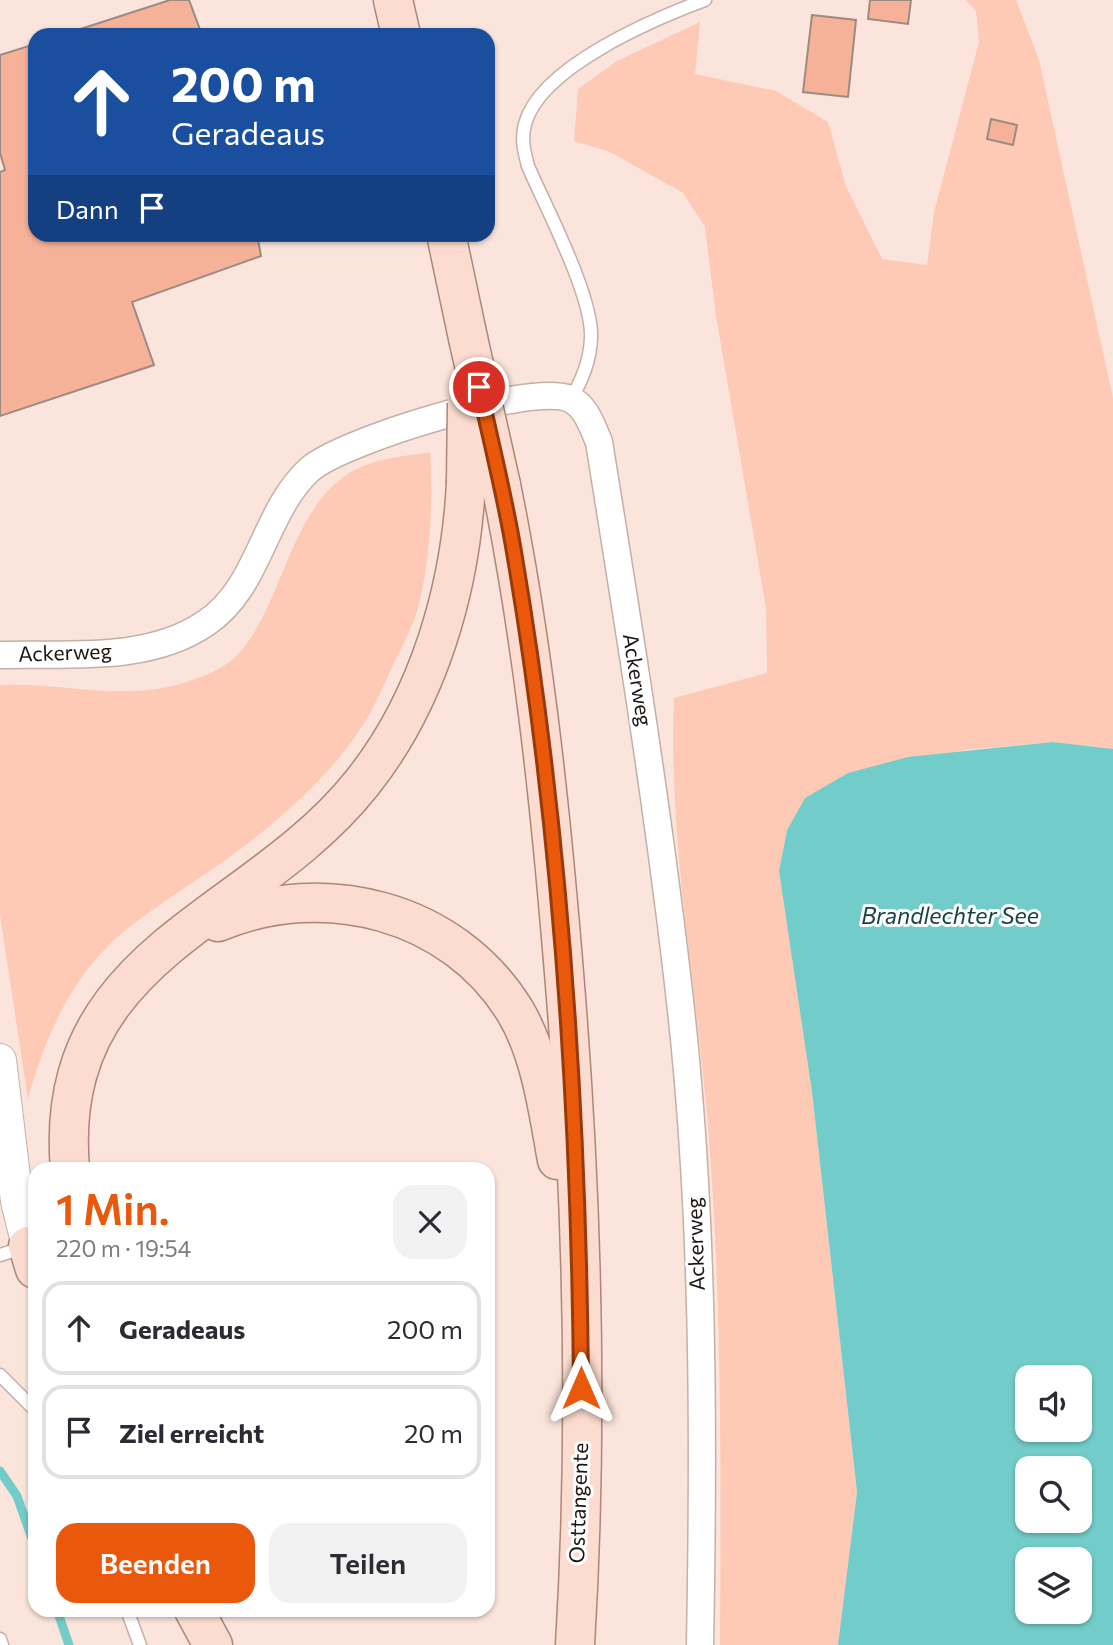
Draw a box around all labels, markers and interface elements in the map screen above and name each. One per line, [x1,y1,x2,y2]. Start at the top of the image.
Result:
text: 200 m [171,52,316,112]
icon: ahead [56,56,147,147]
text: Geradeaus [171,112,325,152]
icon: arrive [133,189,171,227]
text: Dann [56,193,119,224]
pin [449,357,509,417]
icon: arrive [460,368,498,406]
street label: Ackerweg [619,632,658,728]
street label: Ackerweg [18,637,112,666]
water label: Brandlechter See [861,901,1039,929]
text: 1 Min. [56,1182,169,1234]
button: close [393,1185,467,1259]
street label: Ackerweg [680,1197,709,1291]
text: 220 m · 19:54 [56,1234,191,1262]
icon: ahead [60,1309,98,1347]
text: Geradeaus [119,1313,245,1344]
text: 200 m [387,1313,463,1344]
position arrow [544,1351,618,1425]
map controls [1015,1365,1092,1624]
button: sound [1015,1365,1092,1442]
icon: arrive [60,1413,98,1451]
text: Ziel erreicht [119,1417,264,1448]
text: 20 m [404,1417,463,1448]
street label: Osttangente [563,1442,592,1564]
button: search [1015,1456,1092,1533]
button: Beenden [56,1523,255,1603]
button: Teilen [269,1523,467,1603]
button: layers [1015,1547,1092,1624]

